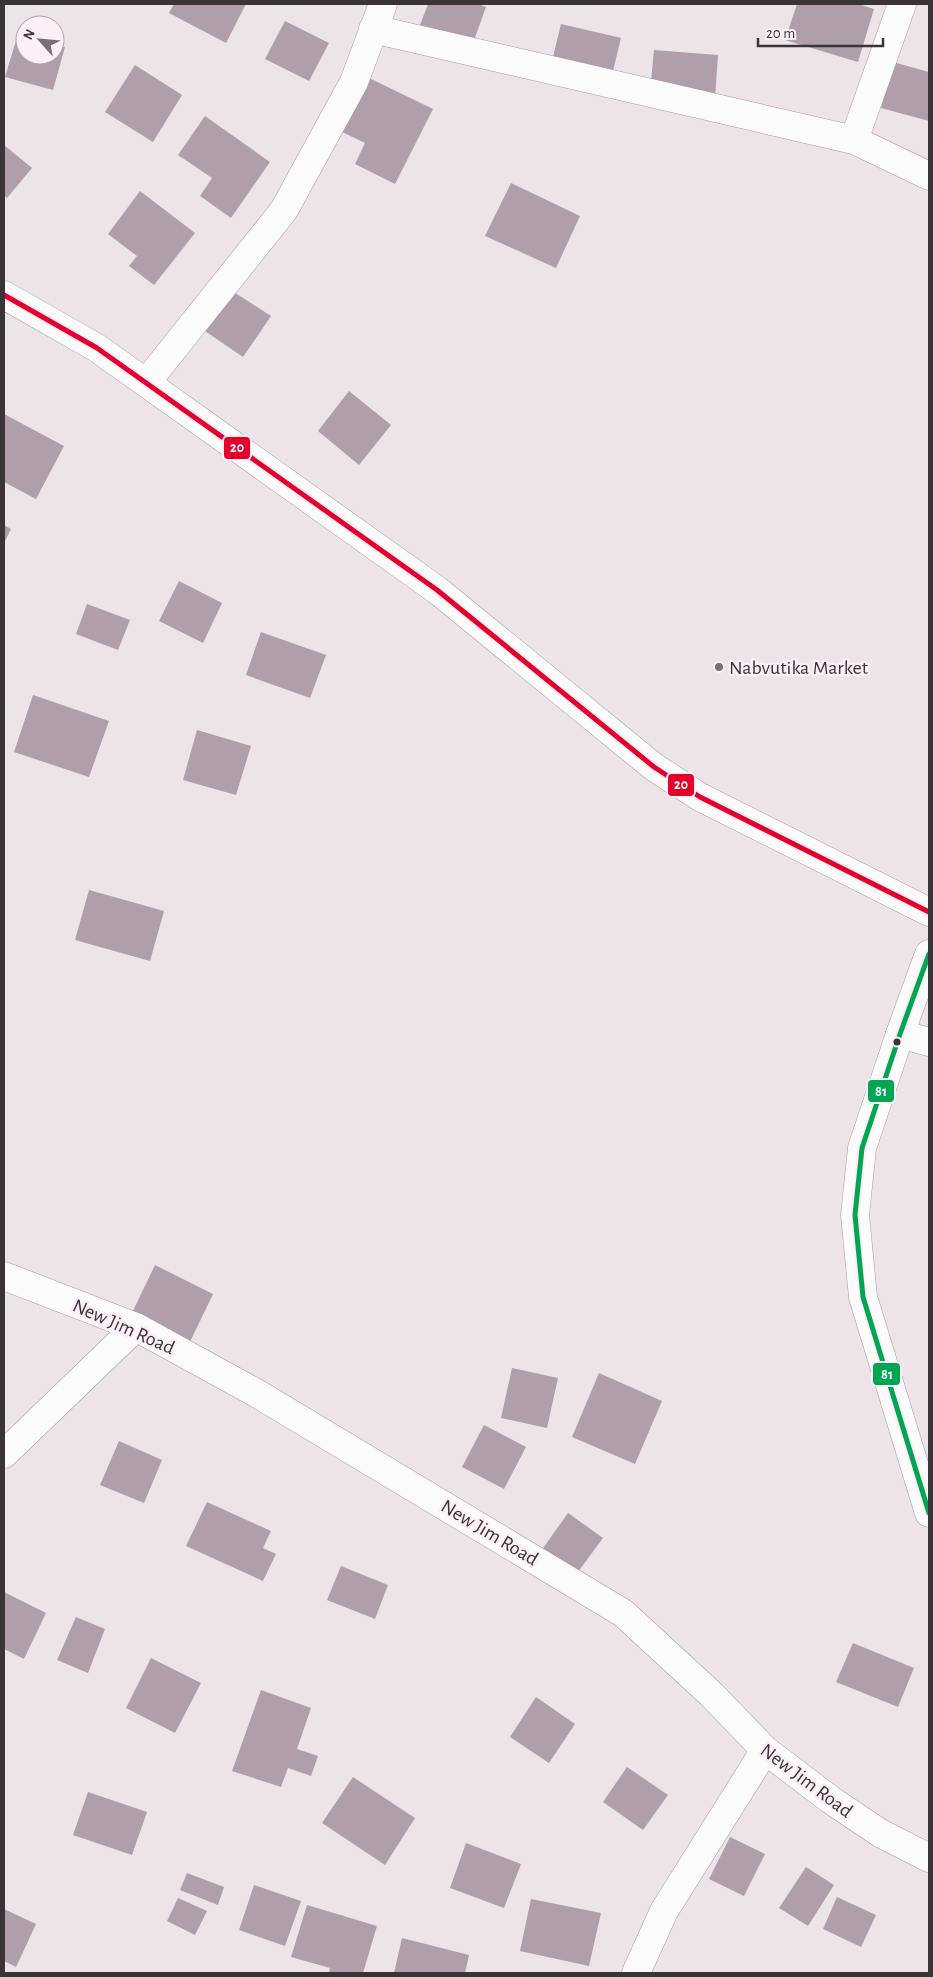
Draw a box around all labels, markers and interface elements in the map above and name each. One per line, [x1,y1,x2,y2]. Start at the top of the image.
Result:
north arrow [15,15,65,65]
scale bar [758,15,883,47]
text: 20 m [766,26,795,41]
text: N [21,27,38,42]
line badge: 20 [223,436,251,460]
text: 20 [230,441,244,455]
place label: Nabvutika Market [729,658,869,678]
marker: Nabvutika Market [713,661,725,673]
line badge: 20 [667,773,695,797]
text: 20 [674,778,688,792]
unlabelled marker [892,1037,902,1047]
line badge: 81 [867,1079,895,1103]
text: 81 [875,1085,887,1099]
street label: New Jim Road [70,1296,178,1358]
line badge: 81 [872,1362,901,1386]
text: 81 [881,1368,893,1382]
street label: New Jim Road [437,1496,542,1570]
street label: New Jim Road [757,1740,856,1822]

